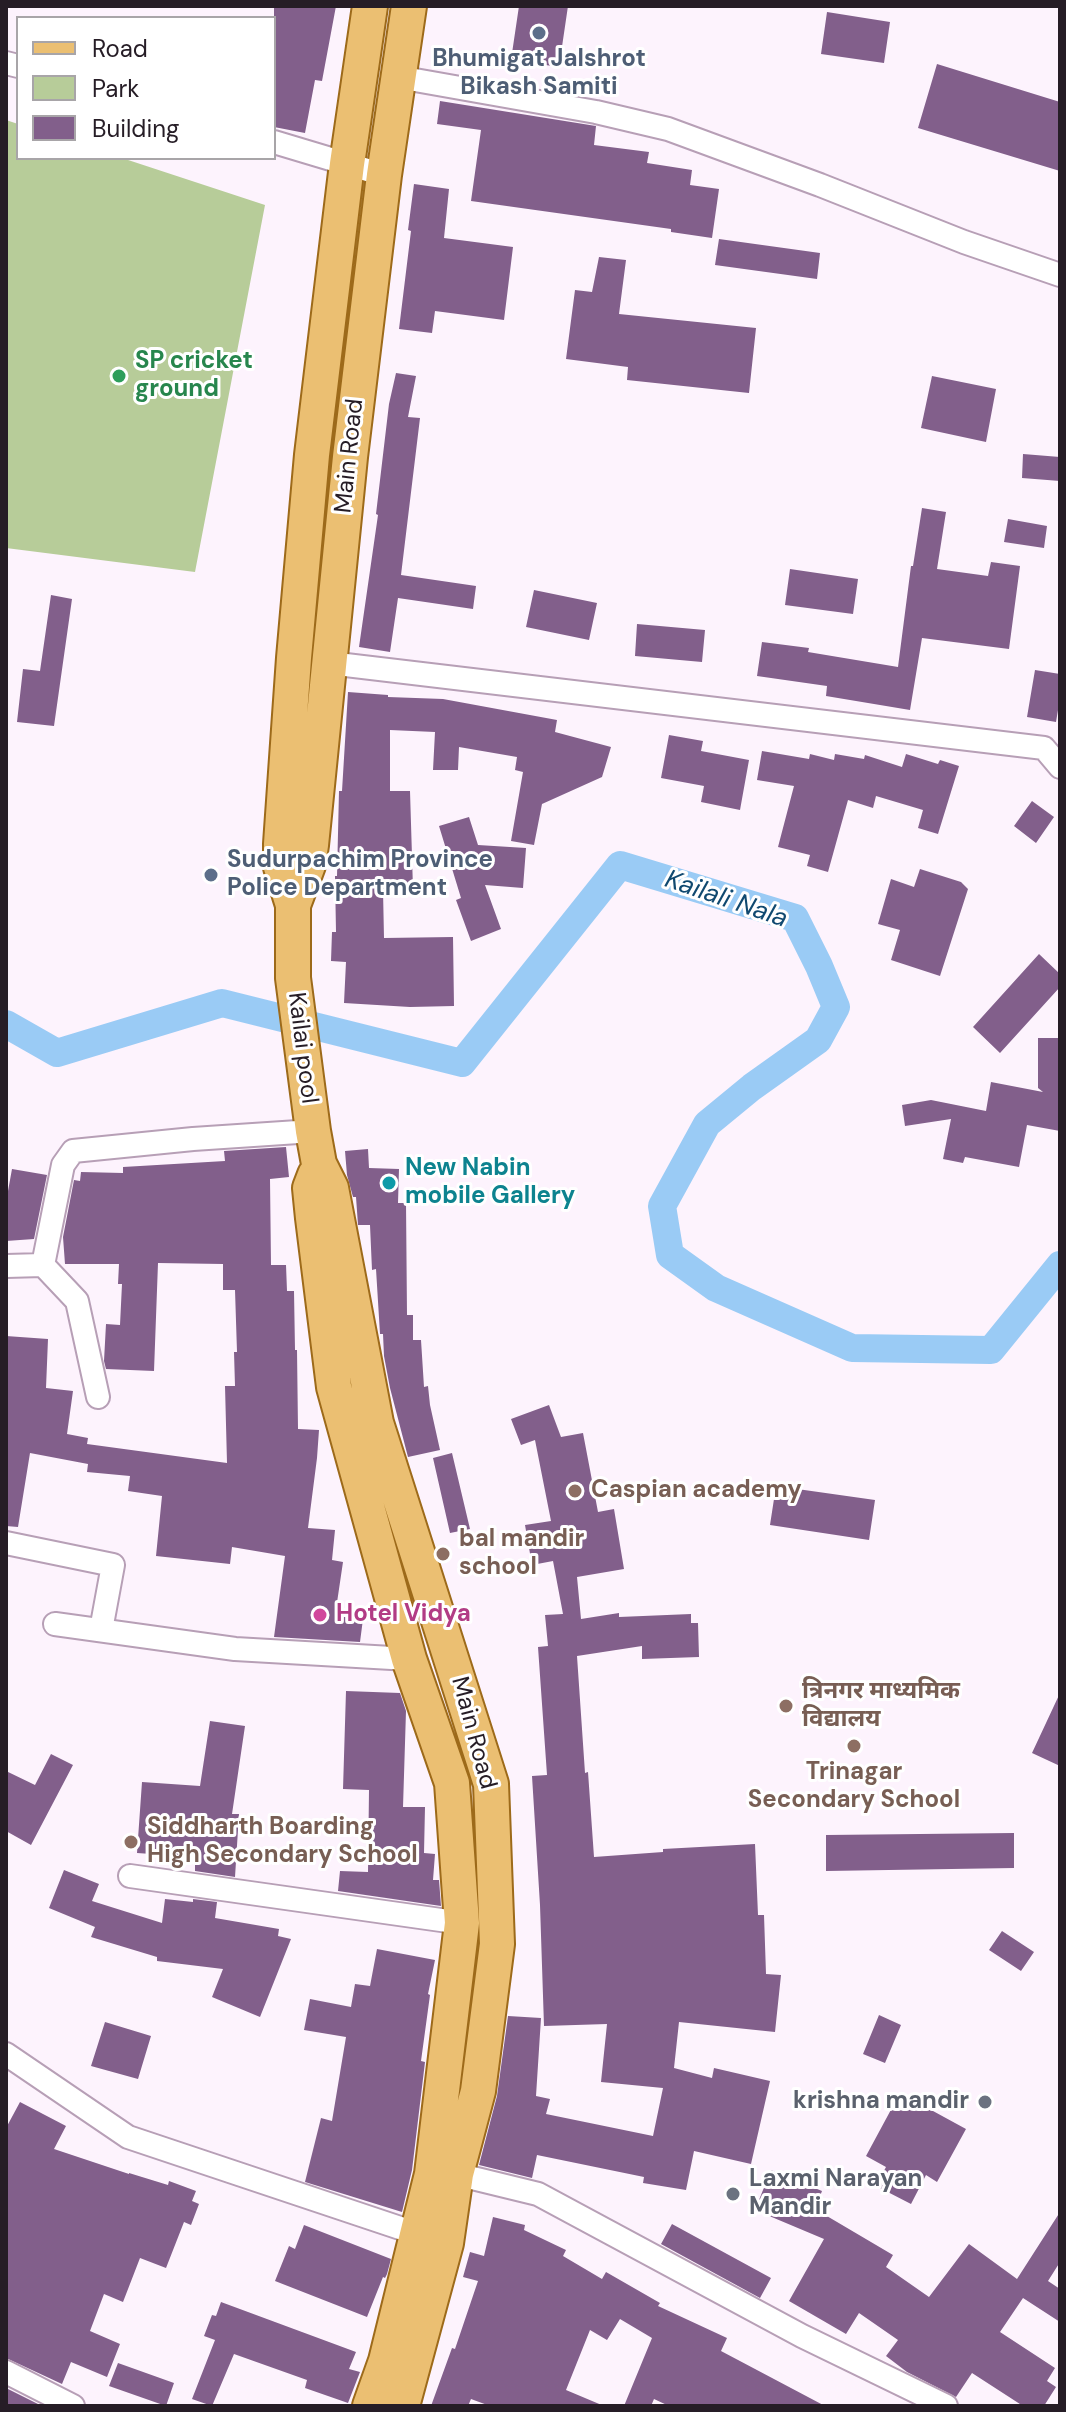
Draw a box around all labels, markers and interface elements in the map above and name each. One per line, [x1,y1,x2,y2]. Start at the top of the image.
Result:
legend [16,16,276,160]
marker: Bhumigat Jalshrot Bikash Samiti [530,24,548,42]
text: Road [92,33,148,64]
place label: Bhumigat Jalshrot Bikash Samiti [432,46,646,102]
text: Park [92,73,139,104]
text: Building [92,113,179,144]
place label: SP cricket ground [135,348,253,404]
marker: SP cricket ground [110,367,128,385]
street label: Main Road [330,397,370,515]
place label: Sudurpachim Province Police Department [227,847,493,903]
water label: Kailali Nala [661,864,791,936]
marker: Sudurpachim Province Police Department [202,866,220,884]
street label: Kailai pool [281,991,323,1105]
place label: New Nabin mobile Gallery [405,1155,575,1211]
marker: New Nabin mobile Gallery [380,1174,398,1192]
place label: Caspian academy [591,1477,802,1505]
marker: Caspian academy [566,1482,584,1500]
place label: bal mandir school [459,1526,584,1582]
marker: bal mandir school [434,1545,452,1563]
place label: Hotel Vidya [336,1601,471,1629]
marker: Hotel Vidya [311,1606,329,1624]
street label: Main Road [444,1674,502,1792]
place label: त्रिनगर माध्यमिक विद्यालय [802,1678,960,1734]
marker: त्रिनगर माध्यमिक विद्यालय [777,1697,795,1715]
marker: Trinagar Secondary School [845,1737,863,1755]
place label: Trinagar Secondary School [748,1759,960,1815]
place label: Siddharth Boarding High Secondary School [147,1814,418,1870]
marker: Siddharth Boarding High Secondary School [122,1833,140,1851]
place label: krishna mandir [793,2088,969,2116]
marker: krishna mandir [976,2093,994,2111]
place label: Laxmi Narayan Mandir [749,2166,922,2222]
marker: Laxmi Narayan Mandir [724,2185,742,2203]

